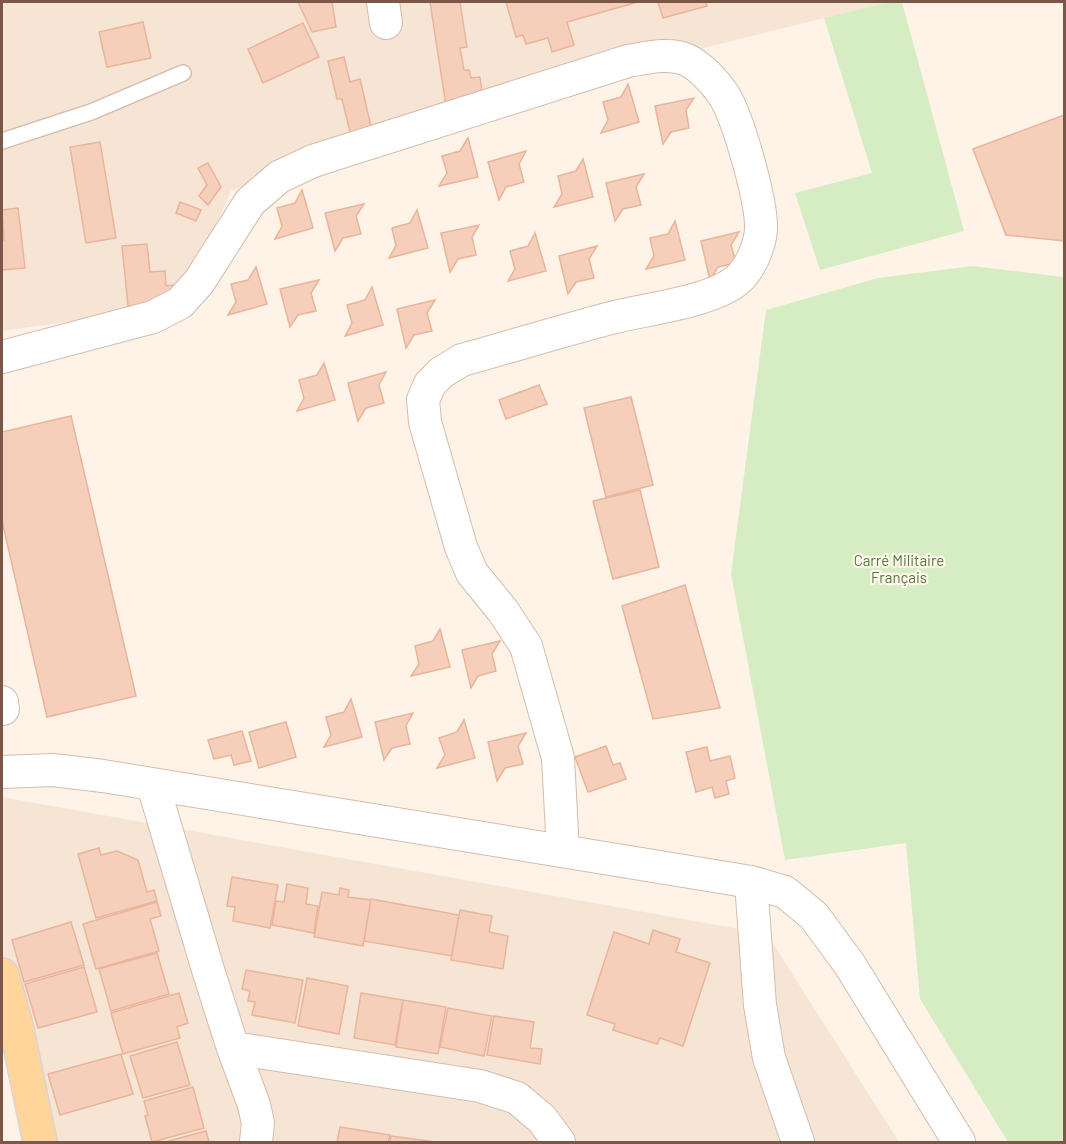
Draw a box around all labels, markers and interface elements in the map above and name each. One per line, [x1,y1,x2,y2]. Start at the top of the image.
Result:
park label: Carré Militaire Français [854,551,944,586]

